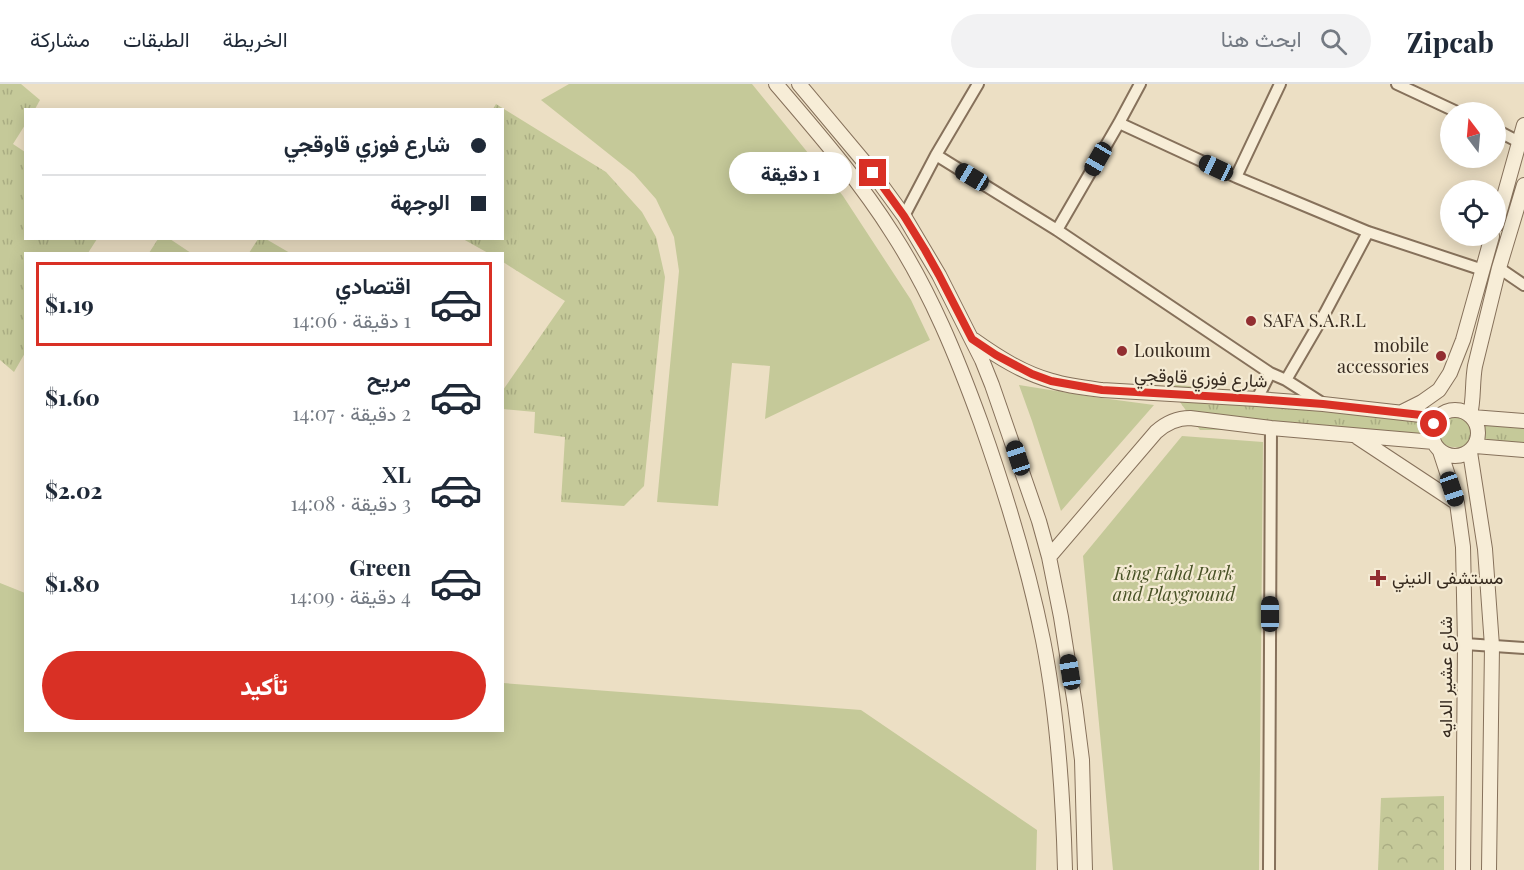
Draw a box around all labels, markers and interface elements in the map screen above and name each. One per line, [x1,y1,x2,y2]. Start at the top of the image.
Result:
search box [951,14,1371,68]
text: ابحث هنا [1221,23,1302,53]
text: Zipcab [1407,23,1494,60]
text: مشاركة [30,24,90,52]
text: الطبقات [123,24,190,52]
text: الخريطة [223,24,288,52]
icon: search [1317,25,1350,58]
north arrow [1440,102,1506,168]
map controls [1440,102,1506,246]
text: شارع فوزي قاوقجي [284,128,450,158]
car [1081,139,1115,179]
callout: 1 دقيقة [729,152,852,194]
car [1196,152,1236,184]
text: 1 دقيقة [761,159,820,186]
route end [859,159,886,186]
car [952,160,992,194]
button: locate [1440,180,1506,246]
text: الوجهة [390,186,450,216]
text: اقتصادي [335,270,411,300]
icon: car [429,277,483,331]
text: $1.19 [45,289,94,319]
text: 1 دقيقة · 14:06 [292,306,411,333]
place label: SAFA S.A.R.L [1263,308,1366,332]
marker: SAFA S.A.R.L [1244,314,1258,328]
place label: mobile accessories [1337,333,1429,378]
place label: Loukoum [1134,338,1211,362]
marker: Loukoum [1115,344,1129,358]
marker: mobile accessories [1434,349,1448,363]
street label: شارع فوزي قاوقجي [1134,362,1268,396]
text: مريح [367,363,411,393]
icon: car [429,370,483,424]
text: $1.60 [45,382,100,412]
text: 2 دقيقة · 14:07 [292,399,411,426]
route start [1420,410,1447,437]
car [1004,438,1032,478]
text: XL [382,459,411,489]
icon: car [429,463,483,517]
car [1438,469,1466,509]
text: $2.02 [45,475,102,505]
text: 3 دقيقة · 14:08 [290,489,411,516]
text: Green [349,552,411,582]
icon: car [429,556,483,610]
park label: King Fahd Park and Playground [1113,561,1236,606]
place label: مستشفى النيني [1392,565,1503,593]
text: $1.80 [45,568,100,598]
marker: مستشفى النيني [1369,569,1387,587]
text: 4 دقيقة · 14:09 [290,582,411,609]
car [1261,596,1279,632]
street label: شارع عشير الدايه [1433,616,1458,738]
button: تأكيد [42,651,486,720]
car [1058,653,1082,691]

